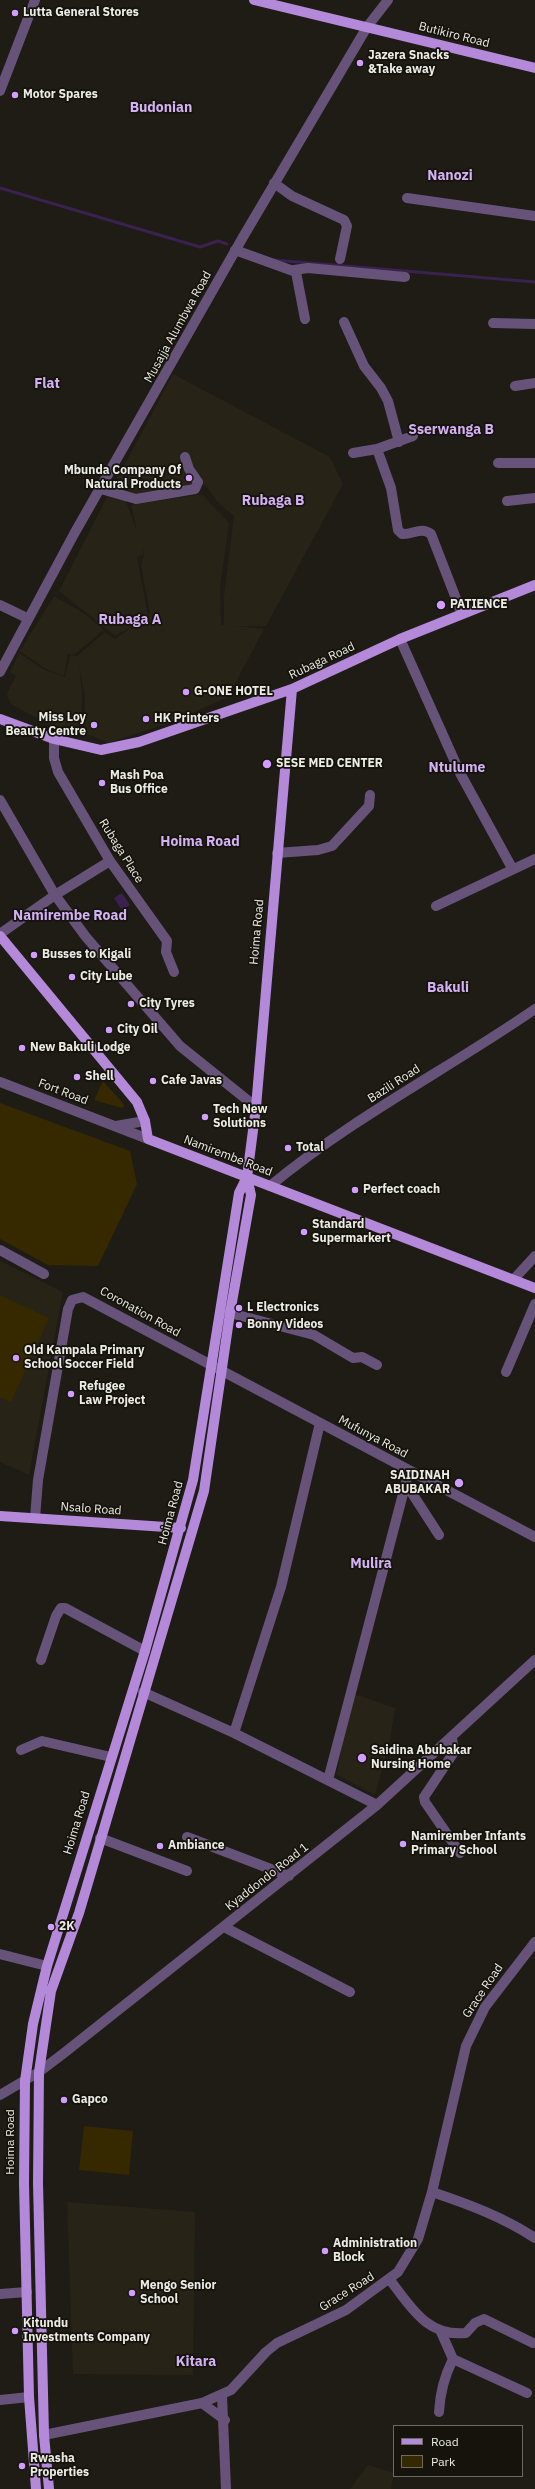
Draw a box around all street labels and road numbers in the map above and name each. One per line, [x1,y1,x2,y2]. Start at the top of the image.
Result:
street label: Butikiro Road [417,19,491,51]
street label: Musajja Alumbwa Road [141,269,215,385]
street label: Rubaga Road [287,639,357,683]
street label: Rubaga Place [96,816,146,886]
street label: Hoima Road [247,899,267,965]
street label: Bazili Road [365,1062,423,1106]
street label: Fort Road [36,1076,90,1108]
street label: Namirembe Road [182,1132,274,1180]
street label: Coronation Road [97,1284,183,1340]
street label: Mufunya Road [336,1413,410,1461]
street label: Hoima Road [156,1479,186,1547]
street label: Nsalo Road [60,1500,122,1518]
street label: Hoima Road [61,1790,93,1856]
street label: Kyaddondo Road 1 [223,1840,311,1914]
street label: Grace Road [460,1961,506,2021]
street label: Hoima Road [4,2109,18,2175]
street label: Grace Road [317,2269,377,2315]

